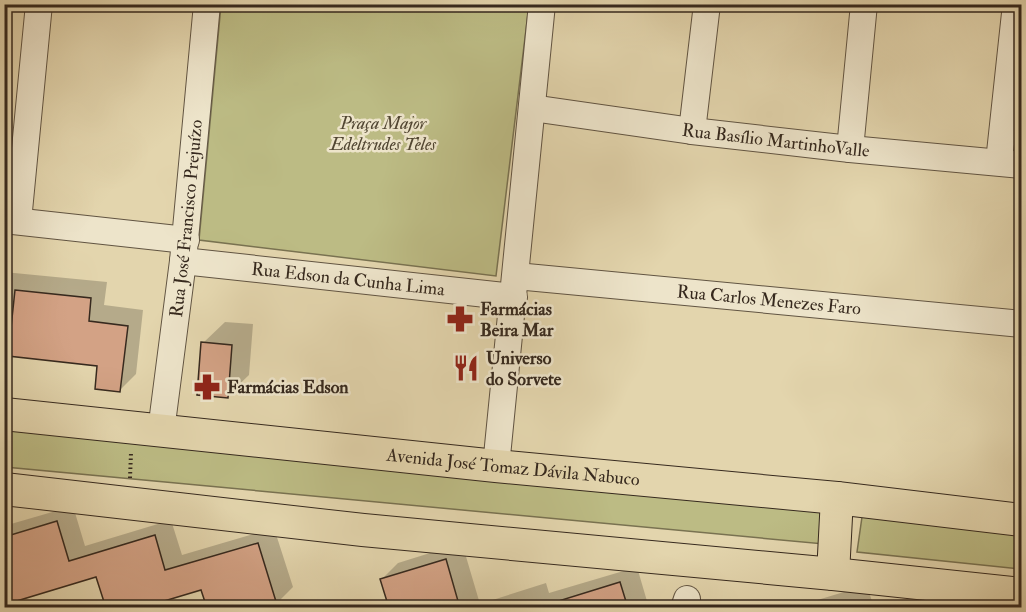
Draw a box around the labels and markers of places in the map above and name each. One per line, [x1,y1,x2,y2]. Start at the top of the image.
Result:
place label: Farmácias Beira Mar [480,298,554,342]
pharmacy icon: Farmácias Beira Mar [445,304,475,334]
place label: Universo do Sorvete [486,347,562,391]
restaurant icon: Universo do Sorvete [451,353,481,383]
pharmacy icon: Farmácias Edson [192,372,222,402]
place label: Farmácias Edson [227,376,349,399]

